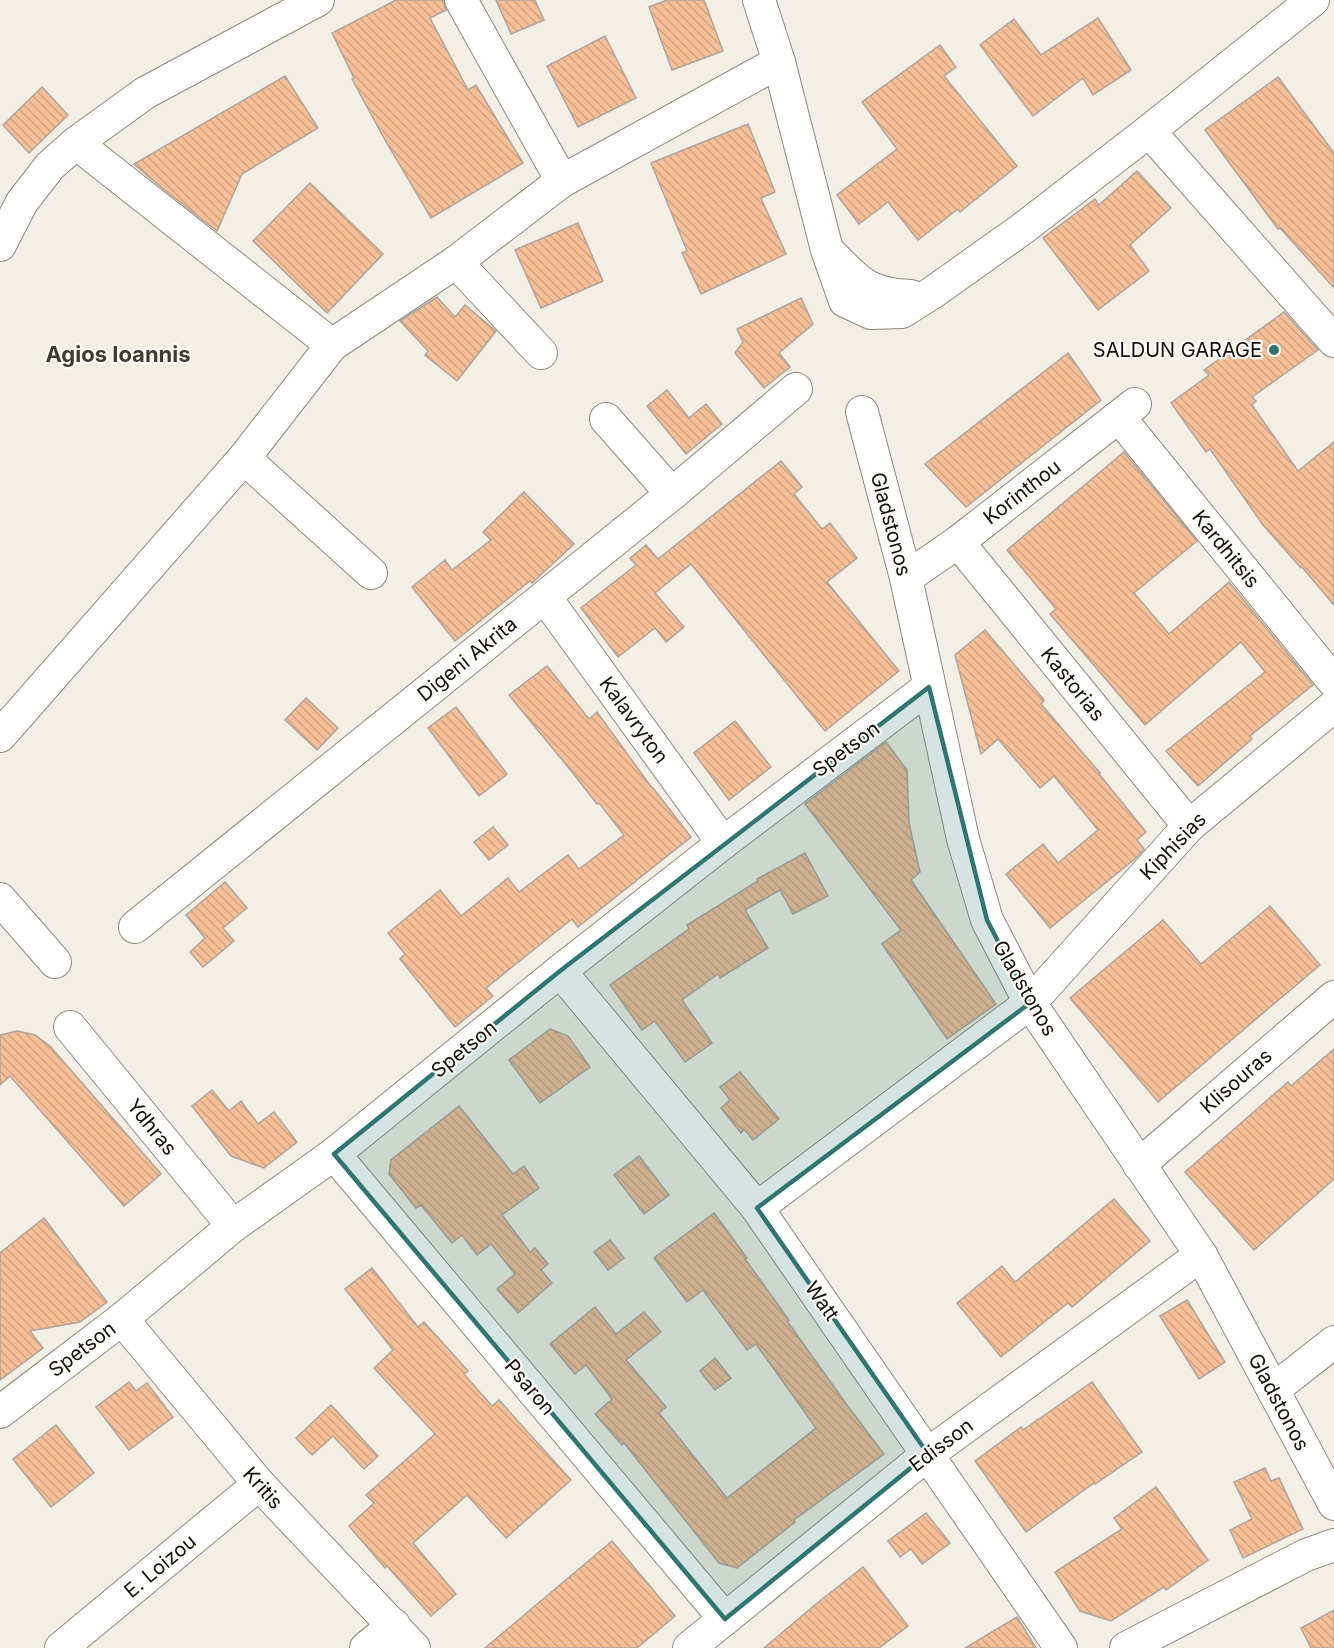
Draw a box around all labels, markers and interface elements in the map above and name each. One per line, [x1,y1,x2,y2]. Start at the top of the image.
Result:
place label: SALDUN GARAGE [1093,338,1262,362]
district label: Agios Ioannis [45,341,191,367]
marker: SALDUN GARAGE [1267,343,1281,357]
street label: Korinthou [979,454,1065,530]
street label: Gladstonos [866,469,916,579]
street label: Kardhitsis [1187,505,1265,593]
street label: Digeni Akrita [412,612,522,706]
street label: Kastorias [1036,642,1110,726]
street label: Kalavryton [595,672,673,768]
street label: Spetson [808,716,884,782]
street label: Kiphisias [1135,807,1211,885]
street label: Gladstonos [988,936,1062,1040]
street label: Spetson [426,1015,502,1083]
street label: Klisouras [1195,1043,1277,1119]
street label: Ydhras [122,1094,182,1160]
street label: Watt [800,1277,844,1326]
street label: Spetson [44,1316,120,1382]
street label: Gladstonos [1243,1349,1315,1455]
street label: Psaron [500,1354,560,1420]
street label: Edisson [904,1413,978,1477]
street label: Kritis [238,1462,288,1514]
street label: E. Loizou [119,1529,201,1603]

